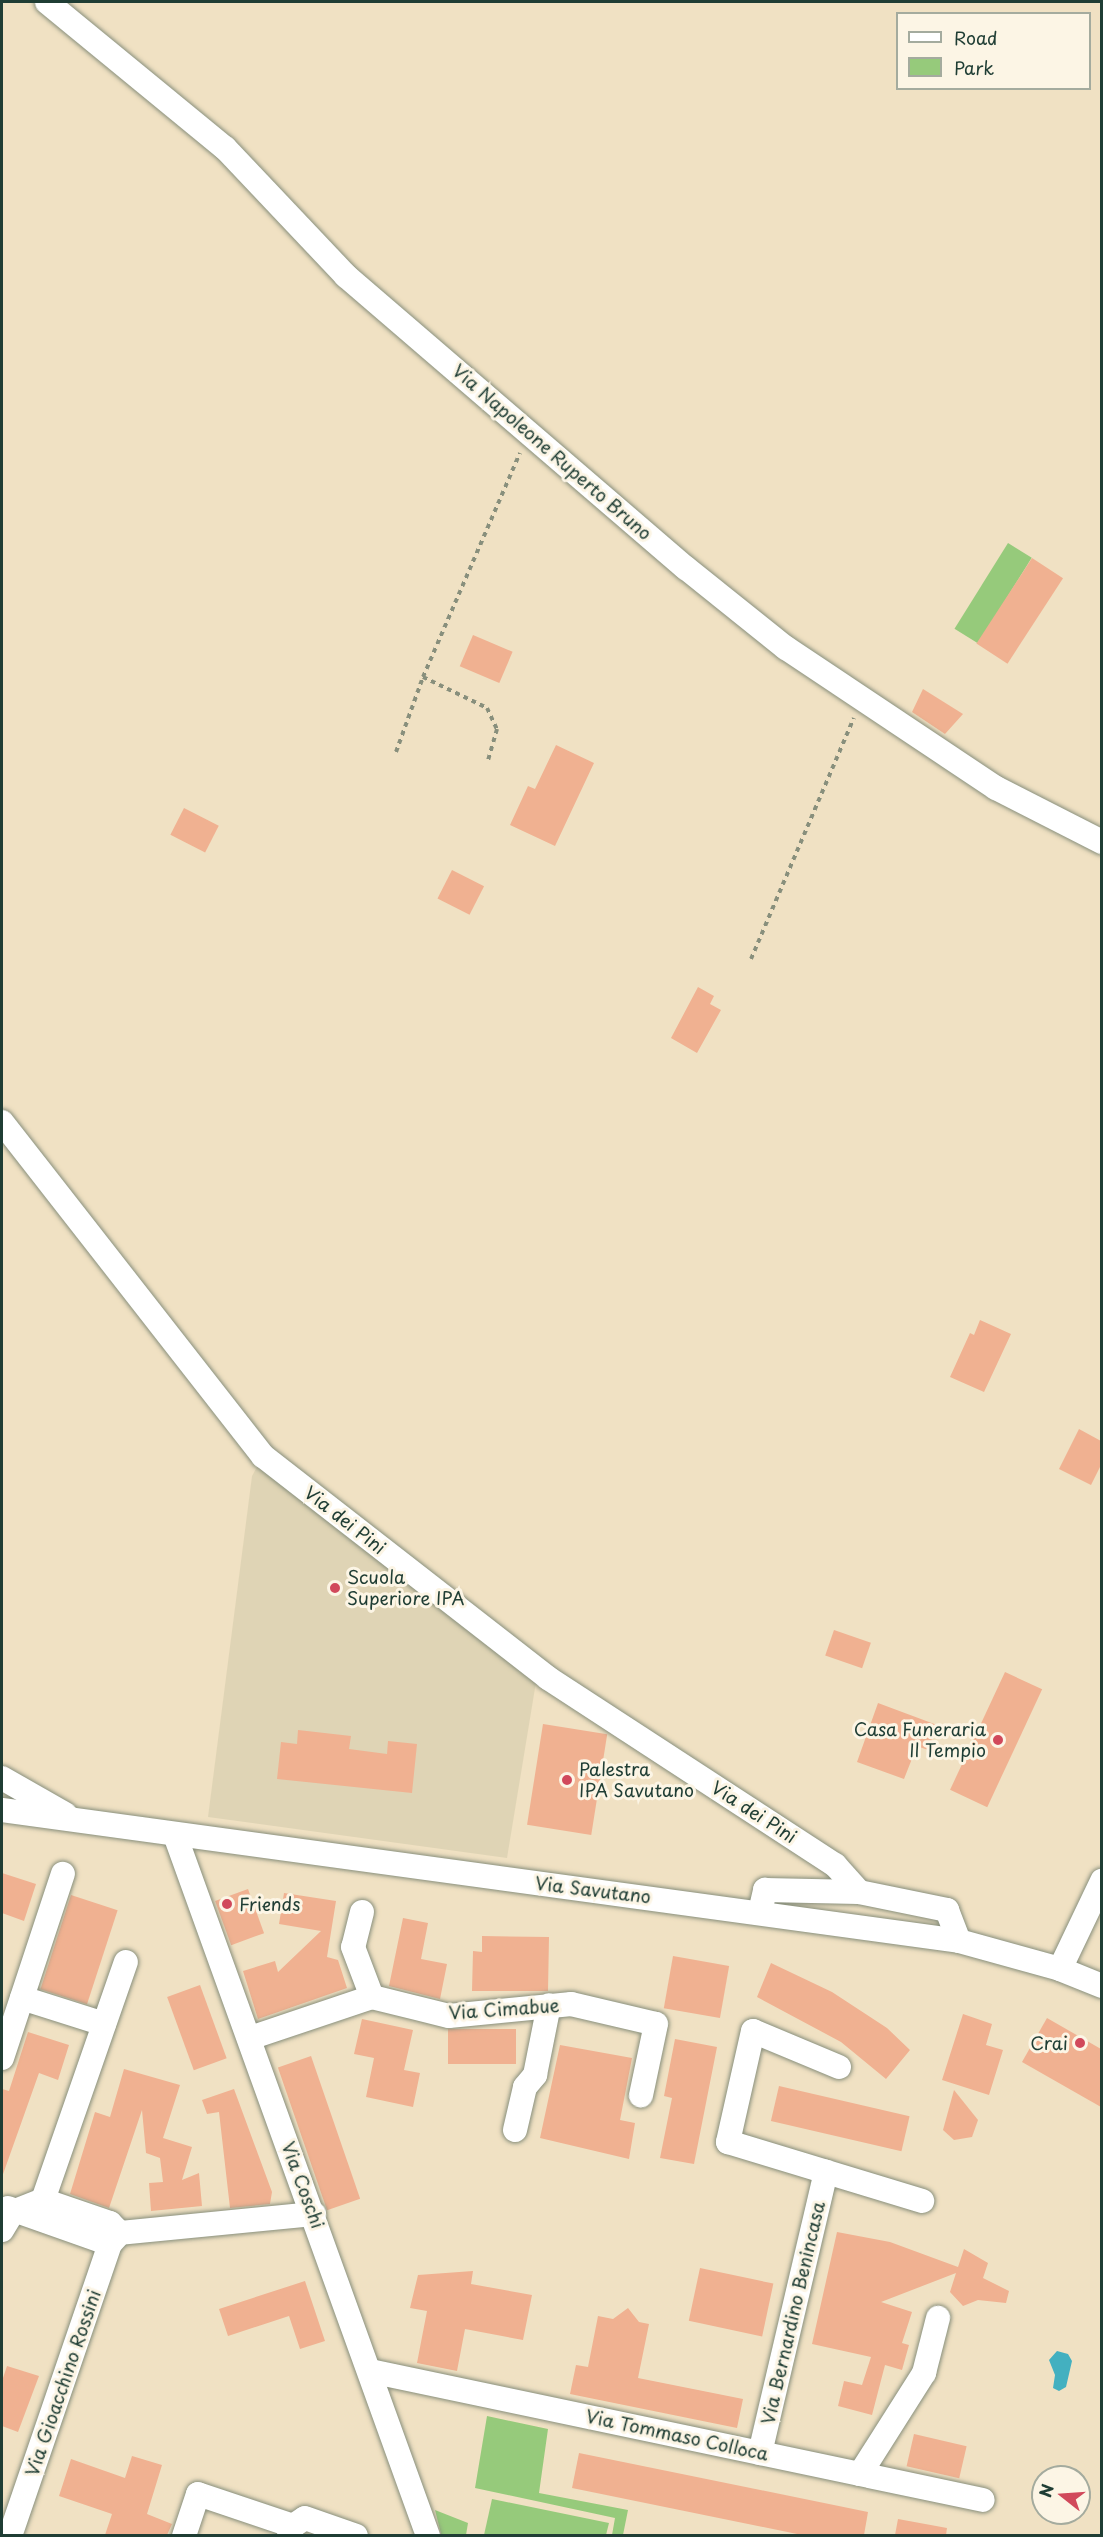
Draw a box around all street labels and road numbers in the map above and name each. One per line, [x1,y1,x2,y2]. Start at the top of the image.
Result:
street label: Via Napoleone Ruperto Bruno [448,359,656,545]
street label: Via dei Pini [300,1482,390,1558]
street label: Via dei Pini [707,1776,801,1848]
street label: Via Savutano [534,1872,652,1908]
street label: Via Cimabue [448,1994,560,2024]
street label: Via Coschi [277,2139,329,2231]
street label: Via Bernardino Benincasa [757,2200,829,2426]
street label: Via Gioacchino Rossini [21,2287,105,2479]
street label: Via Tommaso Colloca [584,2405,770,2465]

